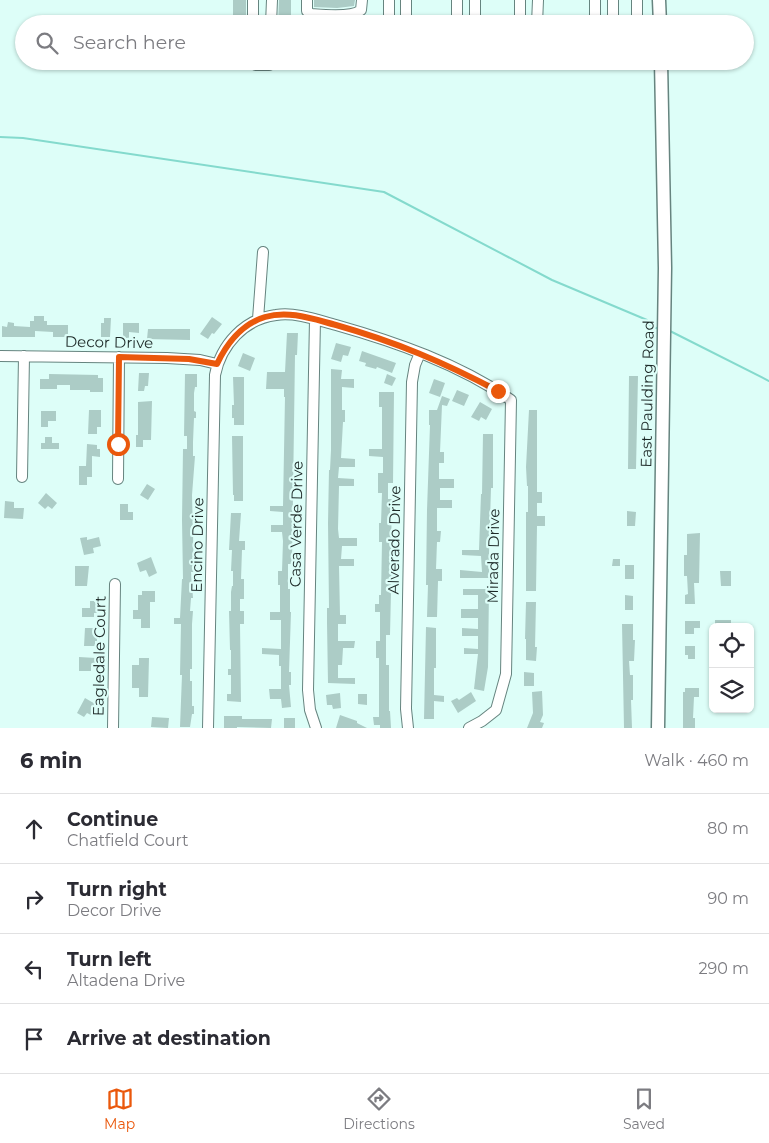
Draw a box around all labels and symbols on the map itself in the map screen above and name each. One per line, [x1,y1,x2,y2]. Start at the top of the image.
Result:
street label: East Paulding Road [636,320,658,468]
street label: Decor Drive [65,332,153,352]
route end [487,380,510,403]
route start [107,433,130,456]
street label: Casa Verde Drive [285,461,307,587]
street label: Alverado Drive [384,485,404,595]
street label: Encino Drive [187,497,207,593]
street label: Mirada Drive [483,508,503,604]
street label: Eagledale Court [88,596,110,716]

